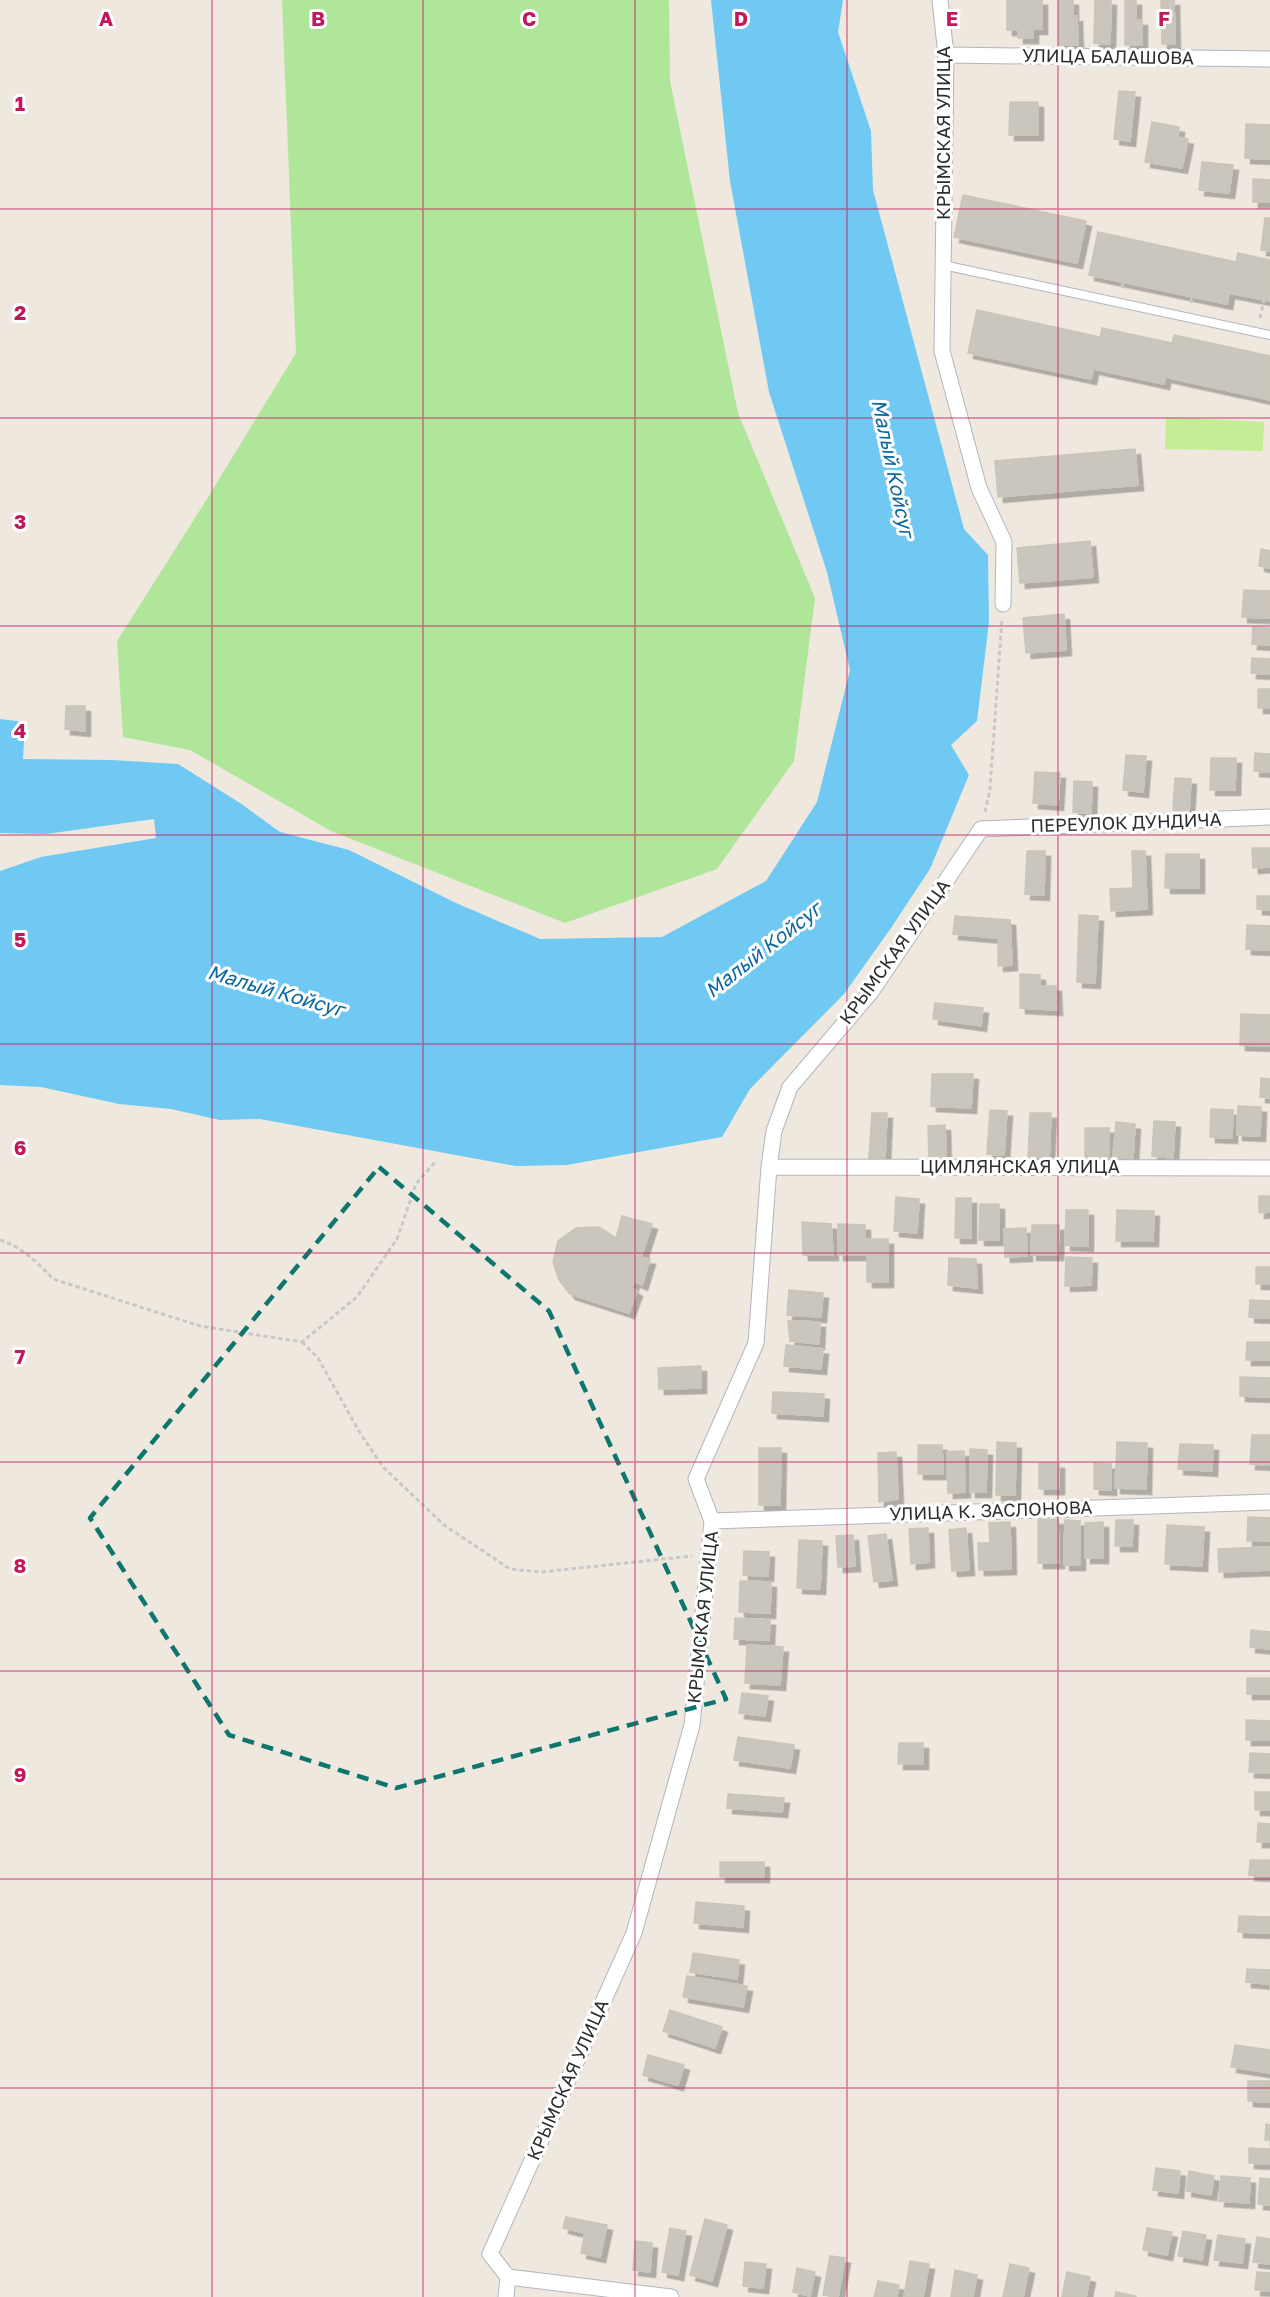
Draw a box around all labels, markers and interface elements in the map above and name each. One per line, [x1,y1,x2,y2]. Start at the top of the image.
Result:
text: A [99,6,113,30]
text: B [311,6,325,30]
text: C [522,6,536,30]
text: D [734,6,748,30]
text: E [946,6,958,30]
text: F [1158,6,1170,30]
street label: УЛИЦА БАЛАШОВА [1022,44,1194,68]
street label: КРЫМСКАЯ УЛИЦА [932,46,954,220]
text: 1 [15,91,25,115]
text: 2 [14,300,26,324]
water label: Малый Койсуг [867,396,921,542]
text: 3 [14,509,26,533]
text: 4 [14,718,26,742]
street label: ПЕРЕУЛОК ДУНДИЧА [1030,808,1222,836]
street label: КРЫМСКАЯ УЛИЦА [834,875,954,1028]
water label: Малый Койсуг [700,895,828,1003]
text: 5 [14,927,26,951]
water label: Малый Койсуг [205,959,350,1023]
text: 6 [14,1135,26,1159]
street label: ЦИМЛЯНСКАЯ УЛИЦА [920,1155,1120,1177]
text: 7 [15,1344,26,1368]
street label: УЛИЦА К. ЗАСЛОНОВА [889,1495,1093,1525]
street label: КРЫМСКАЯ УЛИЦА [682,1529,722,1705]
text: 8 [14,1553,26,1577]
text: 9 [14,1762,26,1786]
street label: КРЫМСКАЯ УЛИЦА [522,1996,612,2163]

